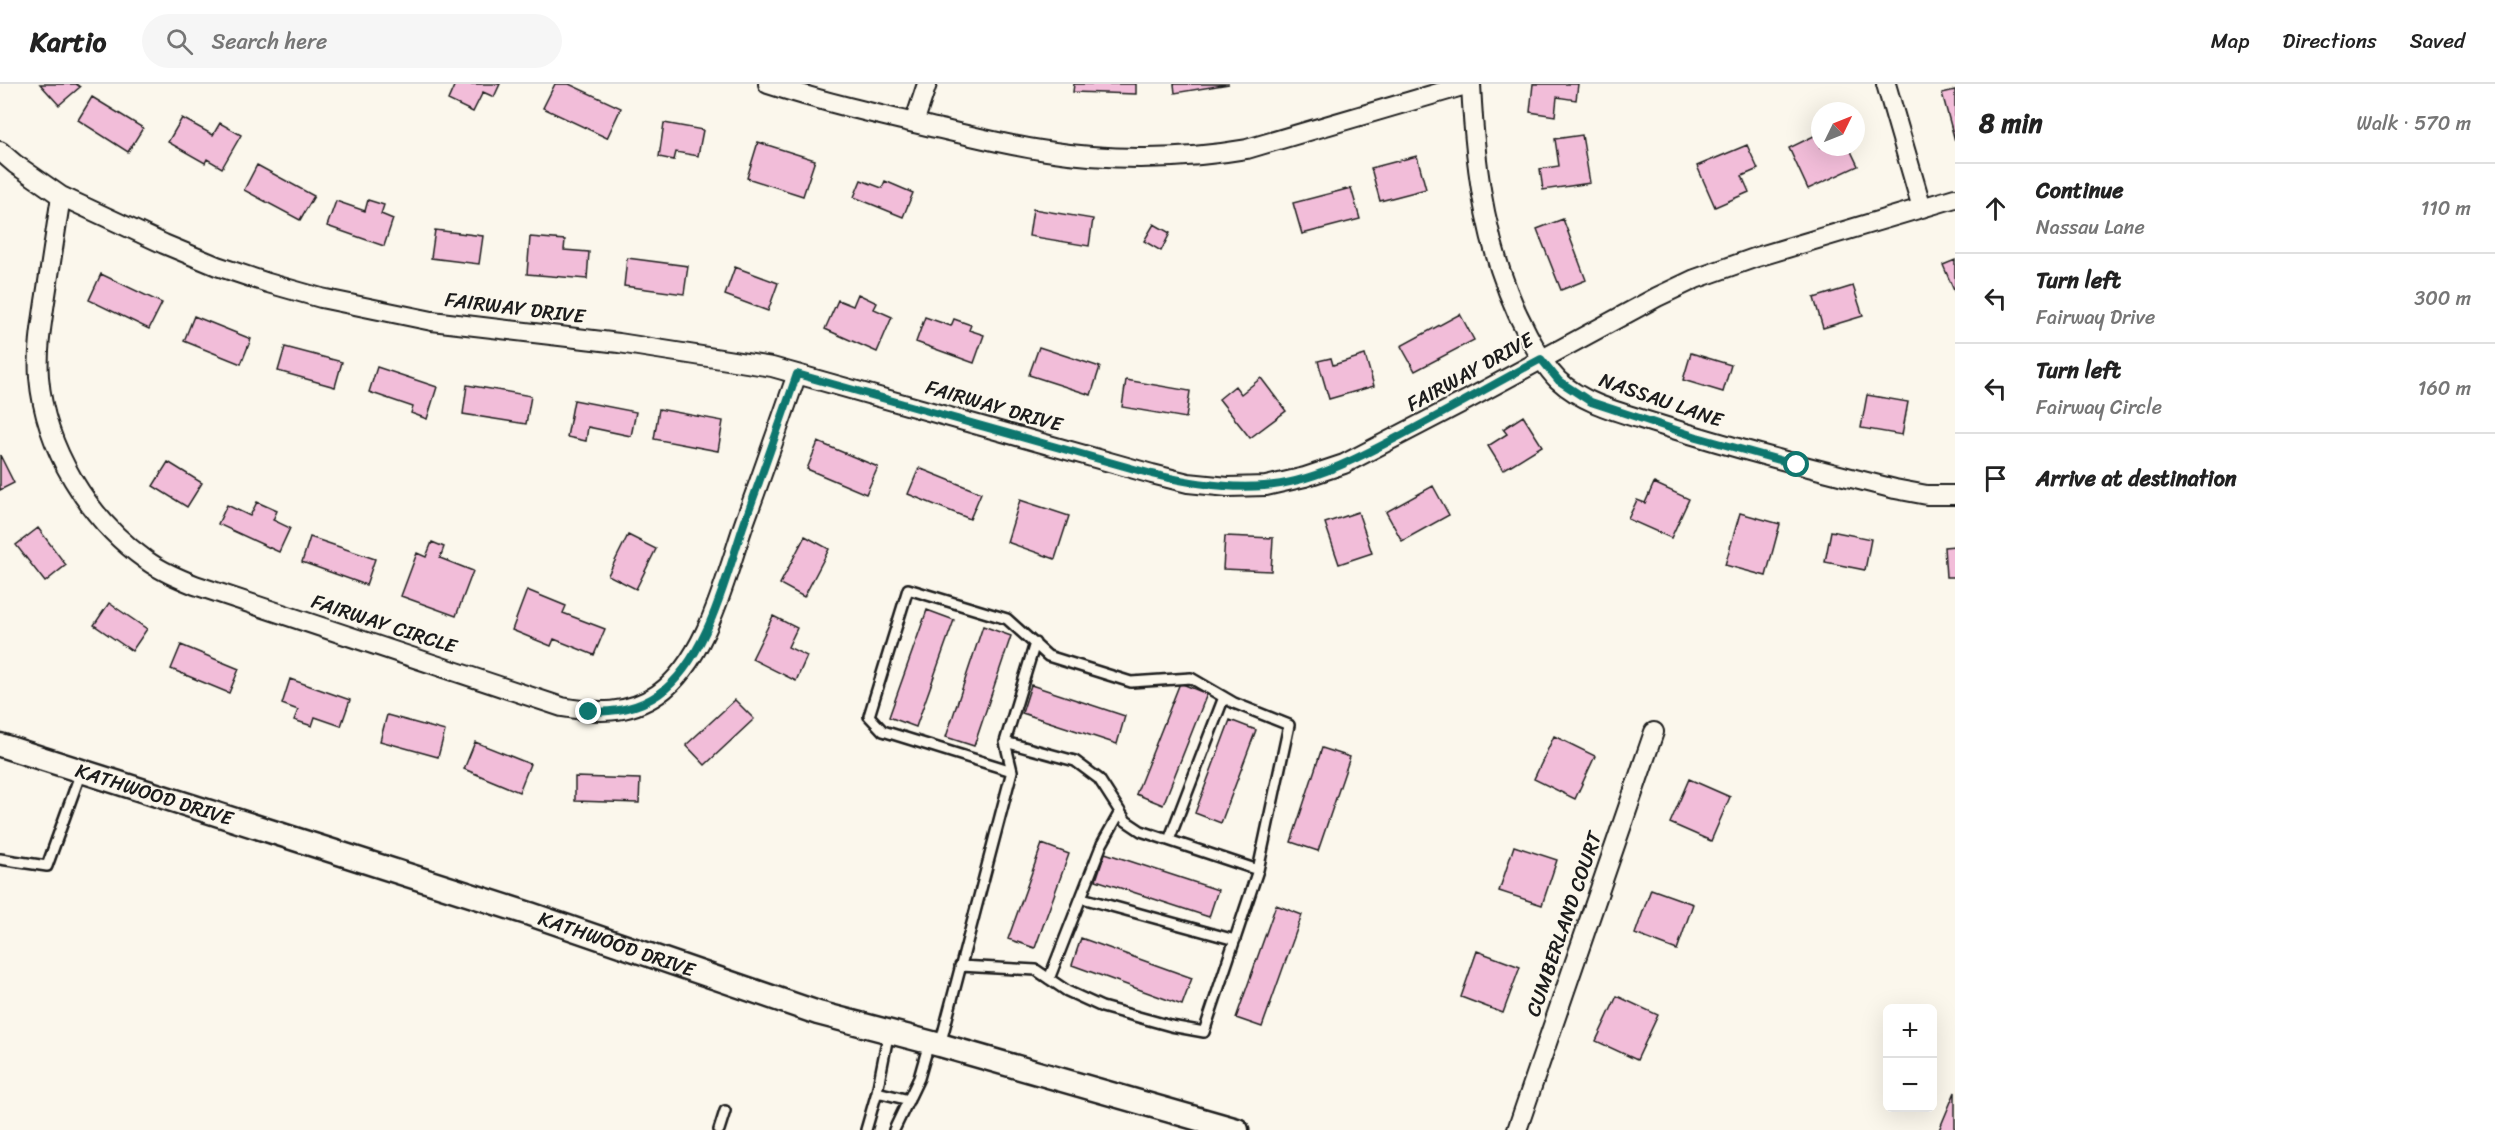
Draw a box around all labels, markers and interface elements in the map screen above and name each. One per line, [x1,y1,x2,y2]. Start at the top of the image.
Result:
search box [142,14,562,68]
text: Kartio [30,17,106,66]
text: Search here [211,22,327,61]
text: Map [2211,22,2249,60]
text: Directions [2282,22,2377,60]
text: Saved [2410,22,2465,60]
icon: search [163,25,196,58]
text: 8 min [1979,100,2043,146]
north arrow [1811,102,1865,156]
text: Walk · 570 m [2357,106,2471,141]
text: Continue [2036,171,2124,210]
text: 110 m [2421,191,2471,226]
icon: ahead [1979,192,2012,225]
text: Nassau Lane [2036,210,2145,245]
text: Turn left [2036,261,2121,300]
text: 300 m [2414,281,2471,316]
street label: FAIRWAY DRIVE [443,282,589,334]
icon: left [1979,282,2012,315]
text: Fairway Drive [2036,300,2155,335]
street label: FAIRWAY DRIVE [1400,322,1542,421]
text: Turn left [2036,351,2121,390]
street label: NASSAU LANE [1594,363,1729,438]
street label: FAIRWAY DRIVE [922,370,1068,443]
text: 160 m [2418,371,2471,406]
icon: left [1979,372,2012,405]
text: Fairway Circle [2036,390,2162,425]
route start [1783,451,1809,477]
text: Arrive at destination [2036,459,2237,498]
icon: arrive [1979,462,2012,495]
street label: FAIRWAY CIRCLE [307,584,463,665]
route end [575,698,601,724]
street label: KATHWOOD DRIVE [71,753,239,836]
street label: CUMBERLAND COURT [1516,825,1613,1021]
street label: KATHWOOD DRIVE [534,901,702,988]
map controls [1883,1004,1937,1112]
button: + [1883,1004,1937,1058]
button: − [1883,1058,1937,1112]

